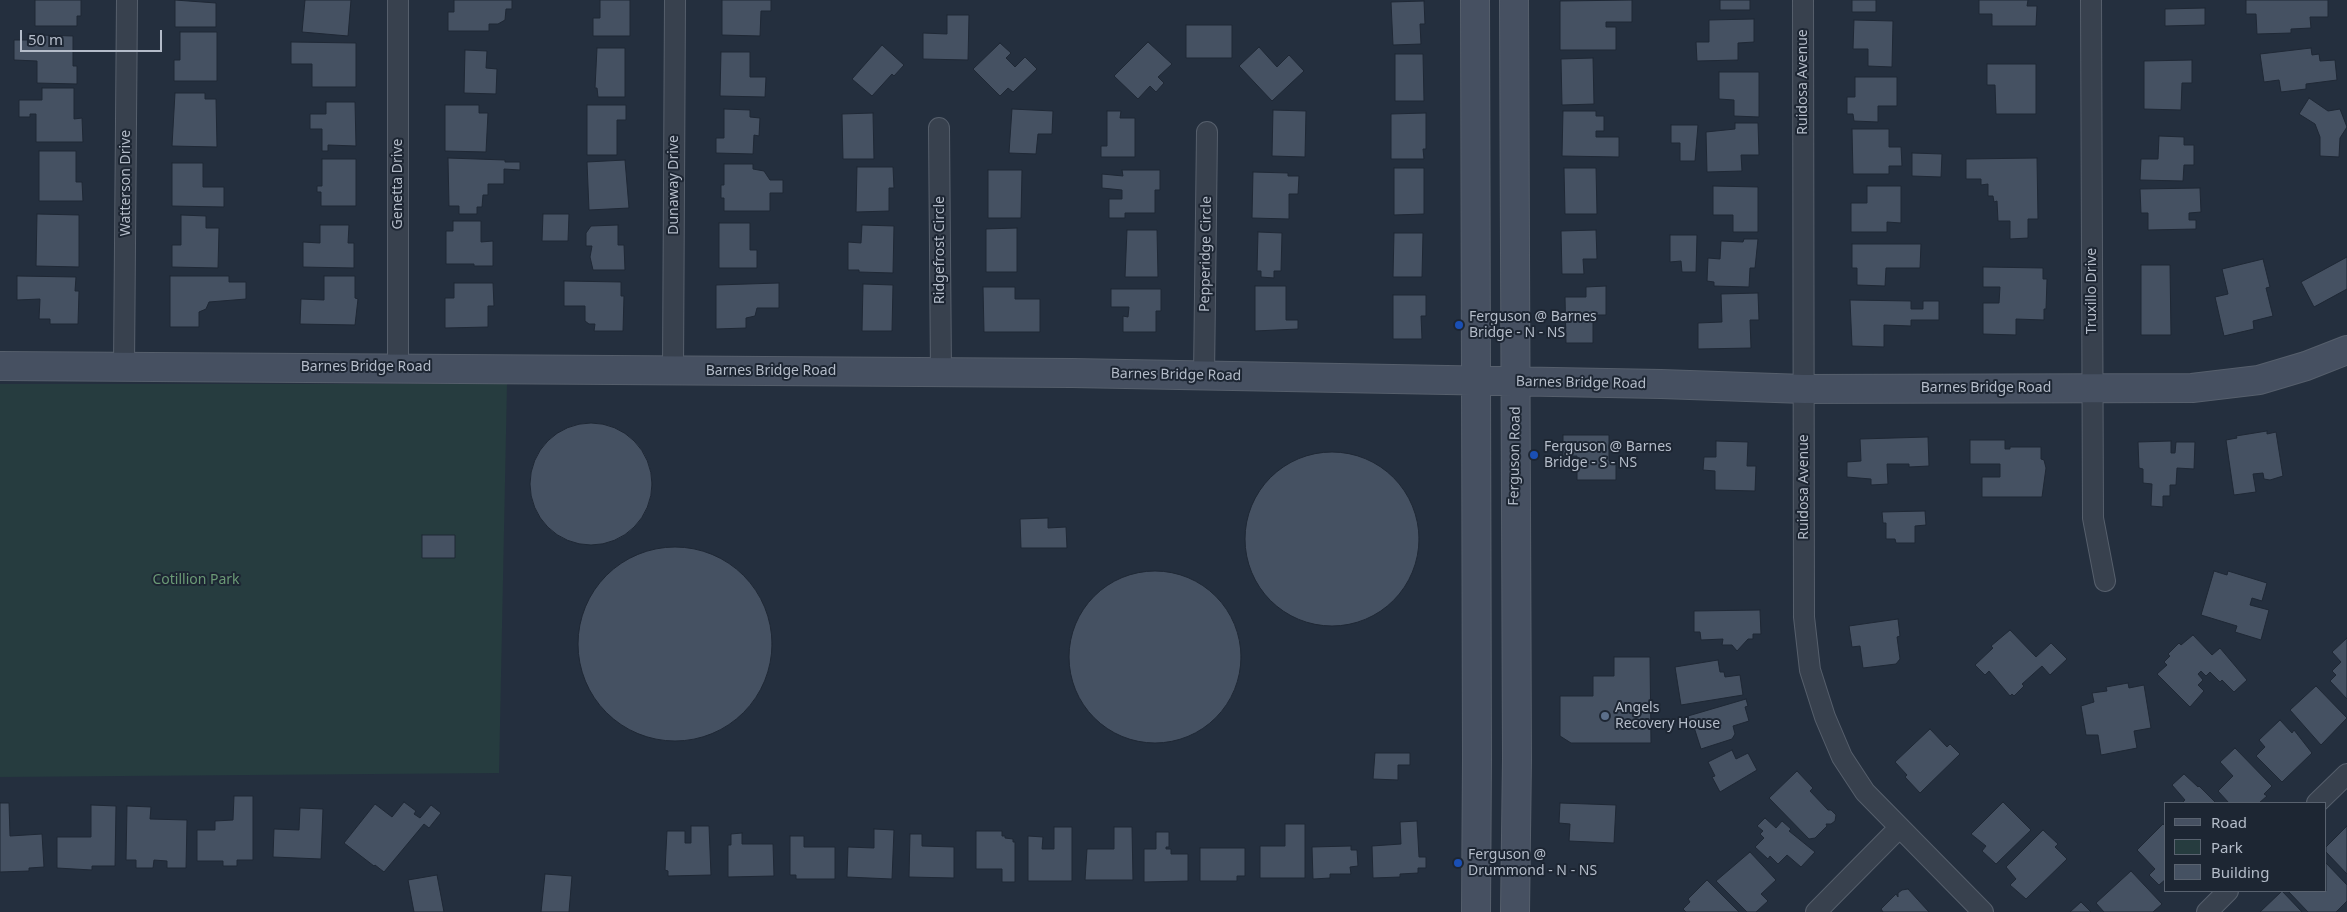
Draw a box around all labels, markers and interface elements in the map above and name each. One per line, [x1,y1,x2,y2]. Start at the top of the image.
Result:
scale bar [22,20,165,52]
text: 50 m [28,29,63,49]
street label: Ruidosa Avenue [1795,29,1811,135]
street label: Watterson Drive [118,130,134,236]
street label: Dunaway Drive [666,135,682,235]
street label: Genetta Drive [390,139,406,229]
street label: Ridgefrost Circle [932,196,948,304]
street label: Pepperidge Circle [1197,196,1215,312]
street label: Truxillo Drive [2084,248,2100,334]
place label: Ferguson @ Barnes Bridge - N - NS [1469,309,1597,342]
marker: Ferguson @ Barnes Bridge - N - NS [1453,319,1465,331]
street label: Barnes Bridge Road [301,359,431,375]
street label: Barnes Bridge Road [706,363,836,379]
street label: Barnes Bridge Road [1111,365,1241,385]
street label: Barnes Bridge Road [1516,373,1646,393]
street label: Barnes Bridge Road [1921,380,2051,396]
street label: Ferguson Road [1506,406,1524,506]
street label: Ruidosa Avenue [1796,434,1812,540]
place label: Ferguson @ Barnes Bridge - S - NS [1544,439,1672,472]
marker: Ferguson @ Barnes Bridge - S - NS [1528,449,1540,461]
park label: Cotillion Park [152,572,240,588]
place label: Angels Recovery House [1615,700,1720,732]
marker: Angels Recovery House [1599,710,1611,722]
legend [2164,802,2327,892]
text: Road [2211,812,2247,832]
text: Park [2211,837,2243,857]
place label: Ferguson @ Drummond - N - NS [1468,847,1597,880]
marker: Ferguson @ Drummond - N - NS [1452,857,1464,869]
text: Building [2211,862,2269,882]

